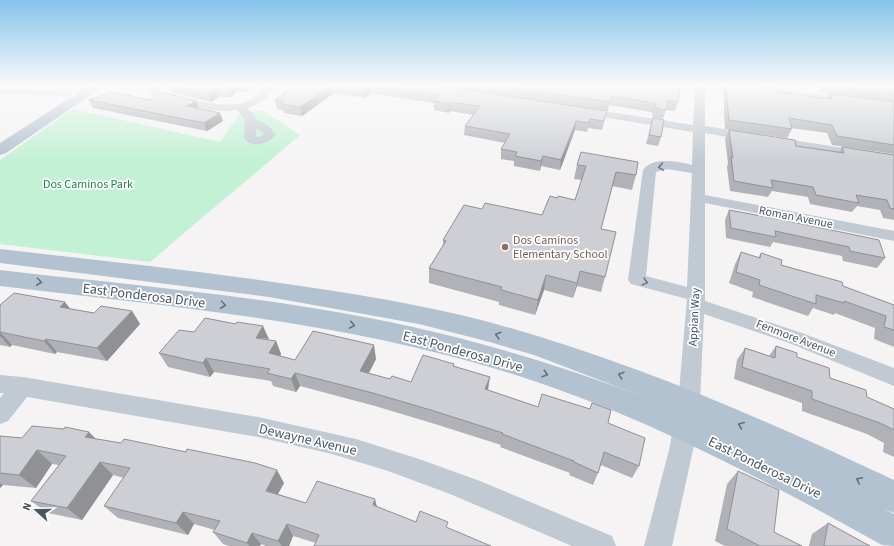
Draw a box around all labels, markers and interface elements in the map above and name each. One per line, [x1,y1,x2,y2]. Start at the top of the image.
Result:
one-way arrow [658,162,664,171]
park label: Dos Caminos Park [43,176,133,193]
street label: Roman Avenue [757,202,834,233]
place label: Dos Caminos Elementary School [513,232,608,263]
marker: Dos Caminos Elementary School [500,242,510,252]
one-way arrow [36,277,42,286]
one-way arrow [642,277,648,285]
street label: East Ponderosa Drive [81,279,206,313]
street label: Appian Way [684,287,705,347]
one-way arrow [220,300,226,309]
street label: Fenmore Avenue [754,315,838,361]
one-way arrow [349,320,355,328]
street label: East Ponderosa Drive [401,326,525,378]
one-way arrow [494,331,501,340]
one-way arrow [542,370,549,378]
one-way arrow [618,372,625,380]
street label: Dewayne Avenue [257,419,359,461]
one-way arrow [738,422,745,430]
street label: East Ponderosa Drive [705,432,824,504]
one-way arrow [856,477,863,485]
north arrow [16,490,56,530]
text: N [19,500,35,513]

